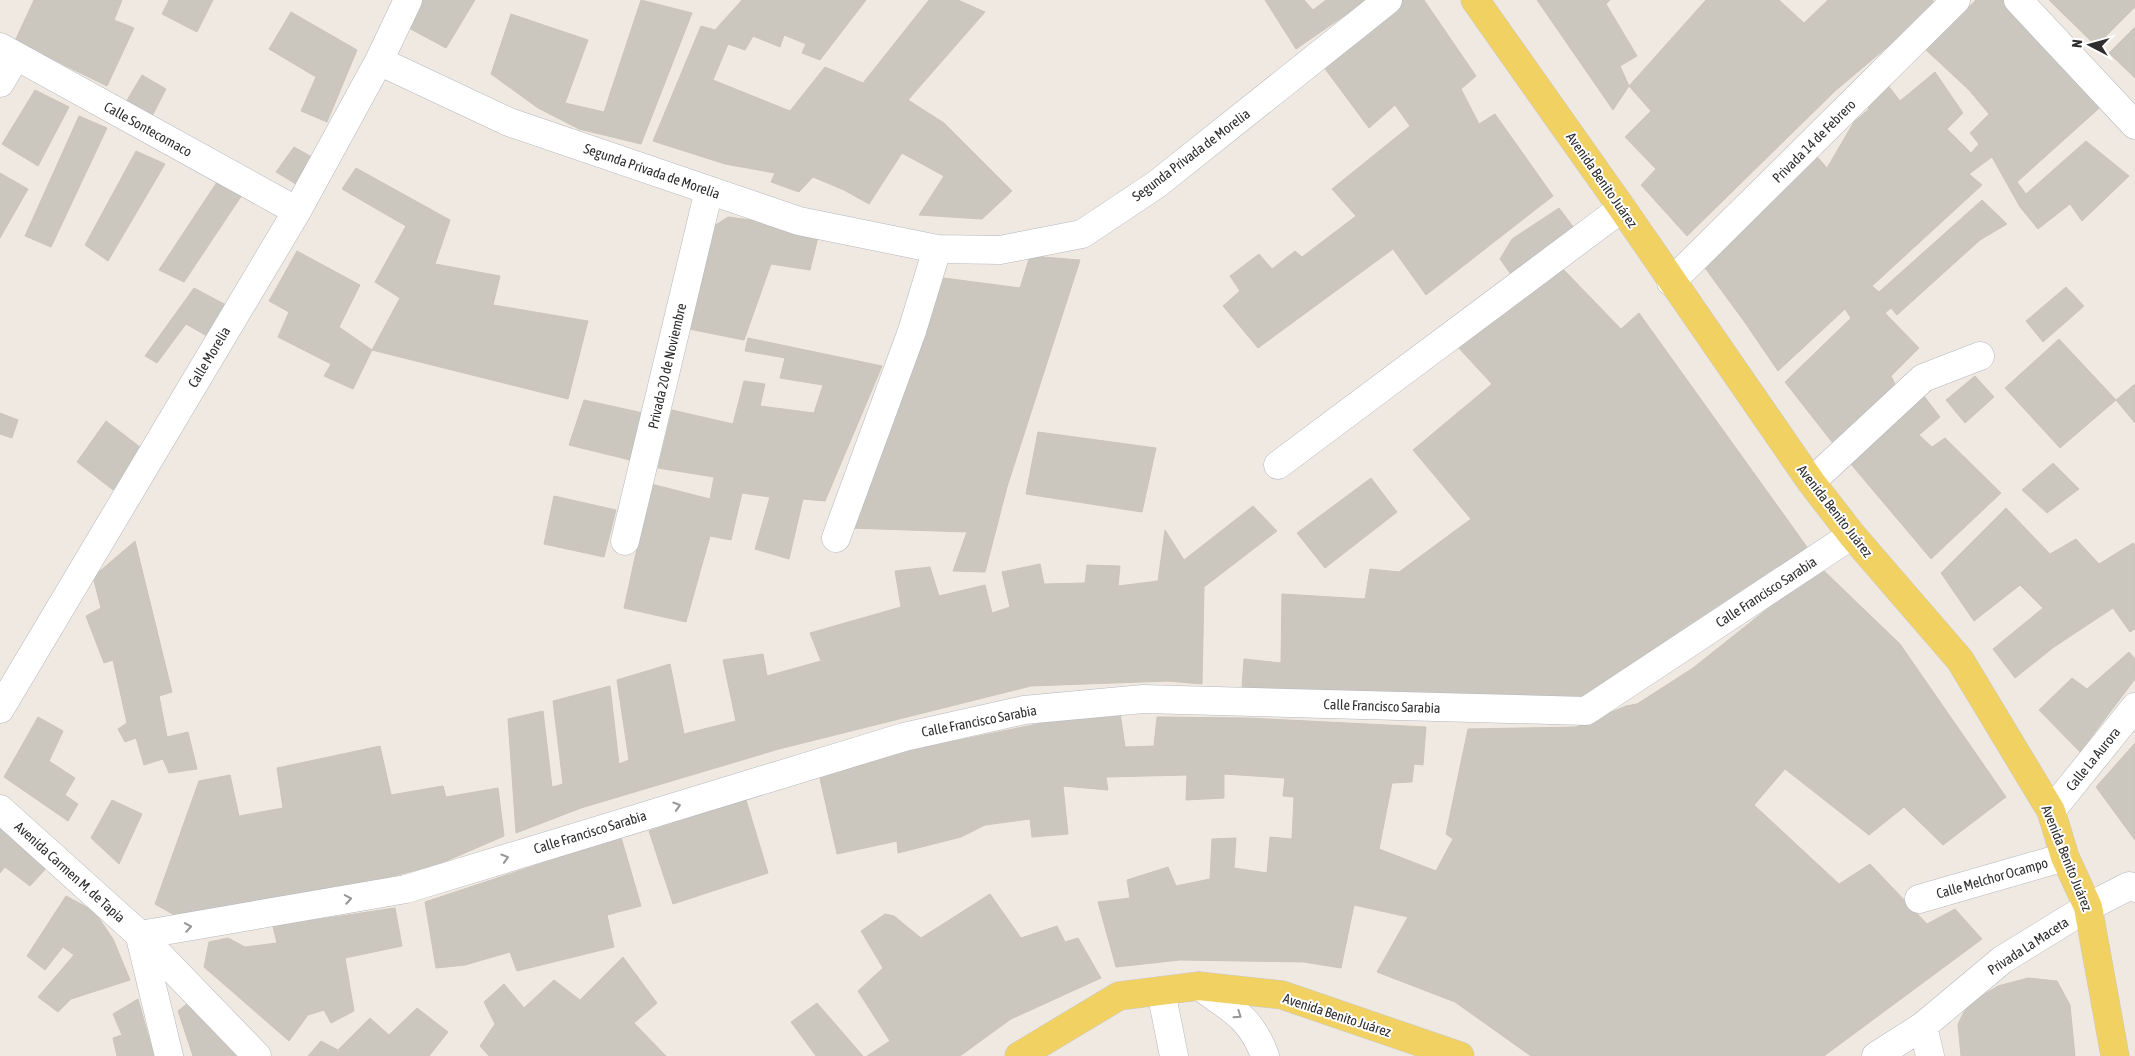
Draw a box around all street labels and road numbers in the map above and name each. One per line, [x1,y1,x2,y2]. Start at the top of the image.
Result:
street label: Privada 14 de Febrero [1769,96,1859,186]
street label: Calle Sontecomaco [101,98,195,160]
street label: Segunda Privada de Morelia [1129,106,1253,204]
street label: Avenida Benito Juárez [1563,129,1641,231]
street label: Segunda Privada de Morelia [582,140,722,202]
street label: Privada 20 de Noviembre [645,302,689,430]
street label: Calle Morelia [185,324,233,390]
street label: Avenida Benito Juárez [1794,462,1876,560]
street label: Calle Francisco Sarabia [1713,553,1819,631]
street label: Calle Francisco Sarabia [1323,696,1441,716]
street label: Calle Francisco Sarabia [920,702,1038,740]
street label: Calle La Aurora [2063,724,2123,794]
street label: Avenida Benito Juárez [2038,803,2096,913]
street label: Calle Francisco Sarabia [532,807,648,857]
street label: Avenida Carmen M. de Tapia [12,818,128,926]
street label: Calle Melchor Ocampo [1934,854,2050,902]
street label: Privada La Maceta [1985,914,2071,978]
street label: Avenida Benito Juárez [1281,990,1393,1040]

